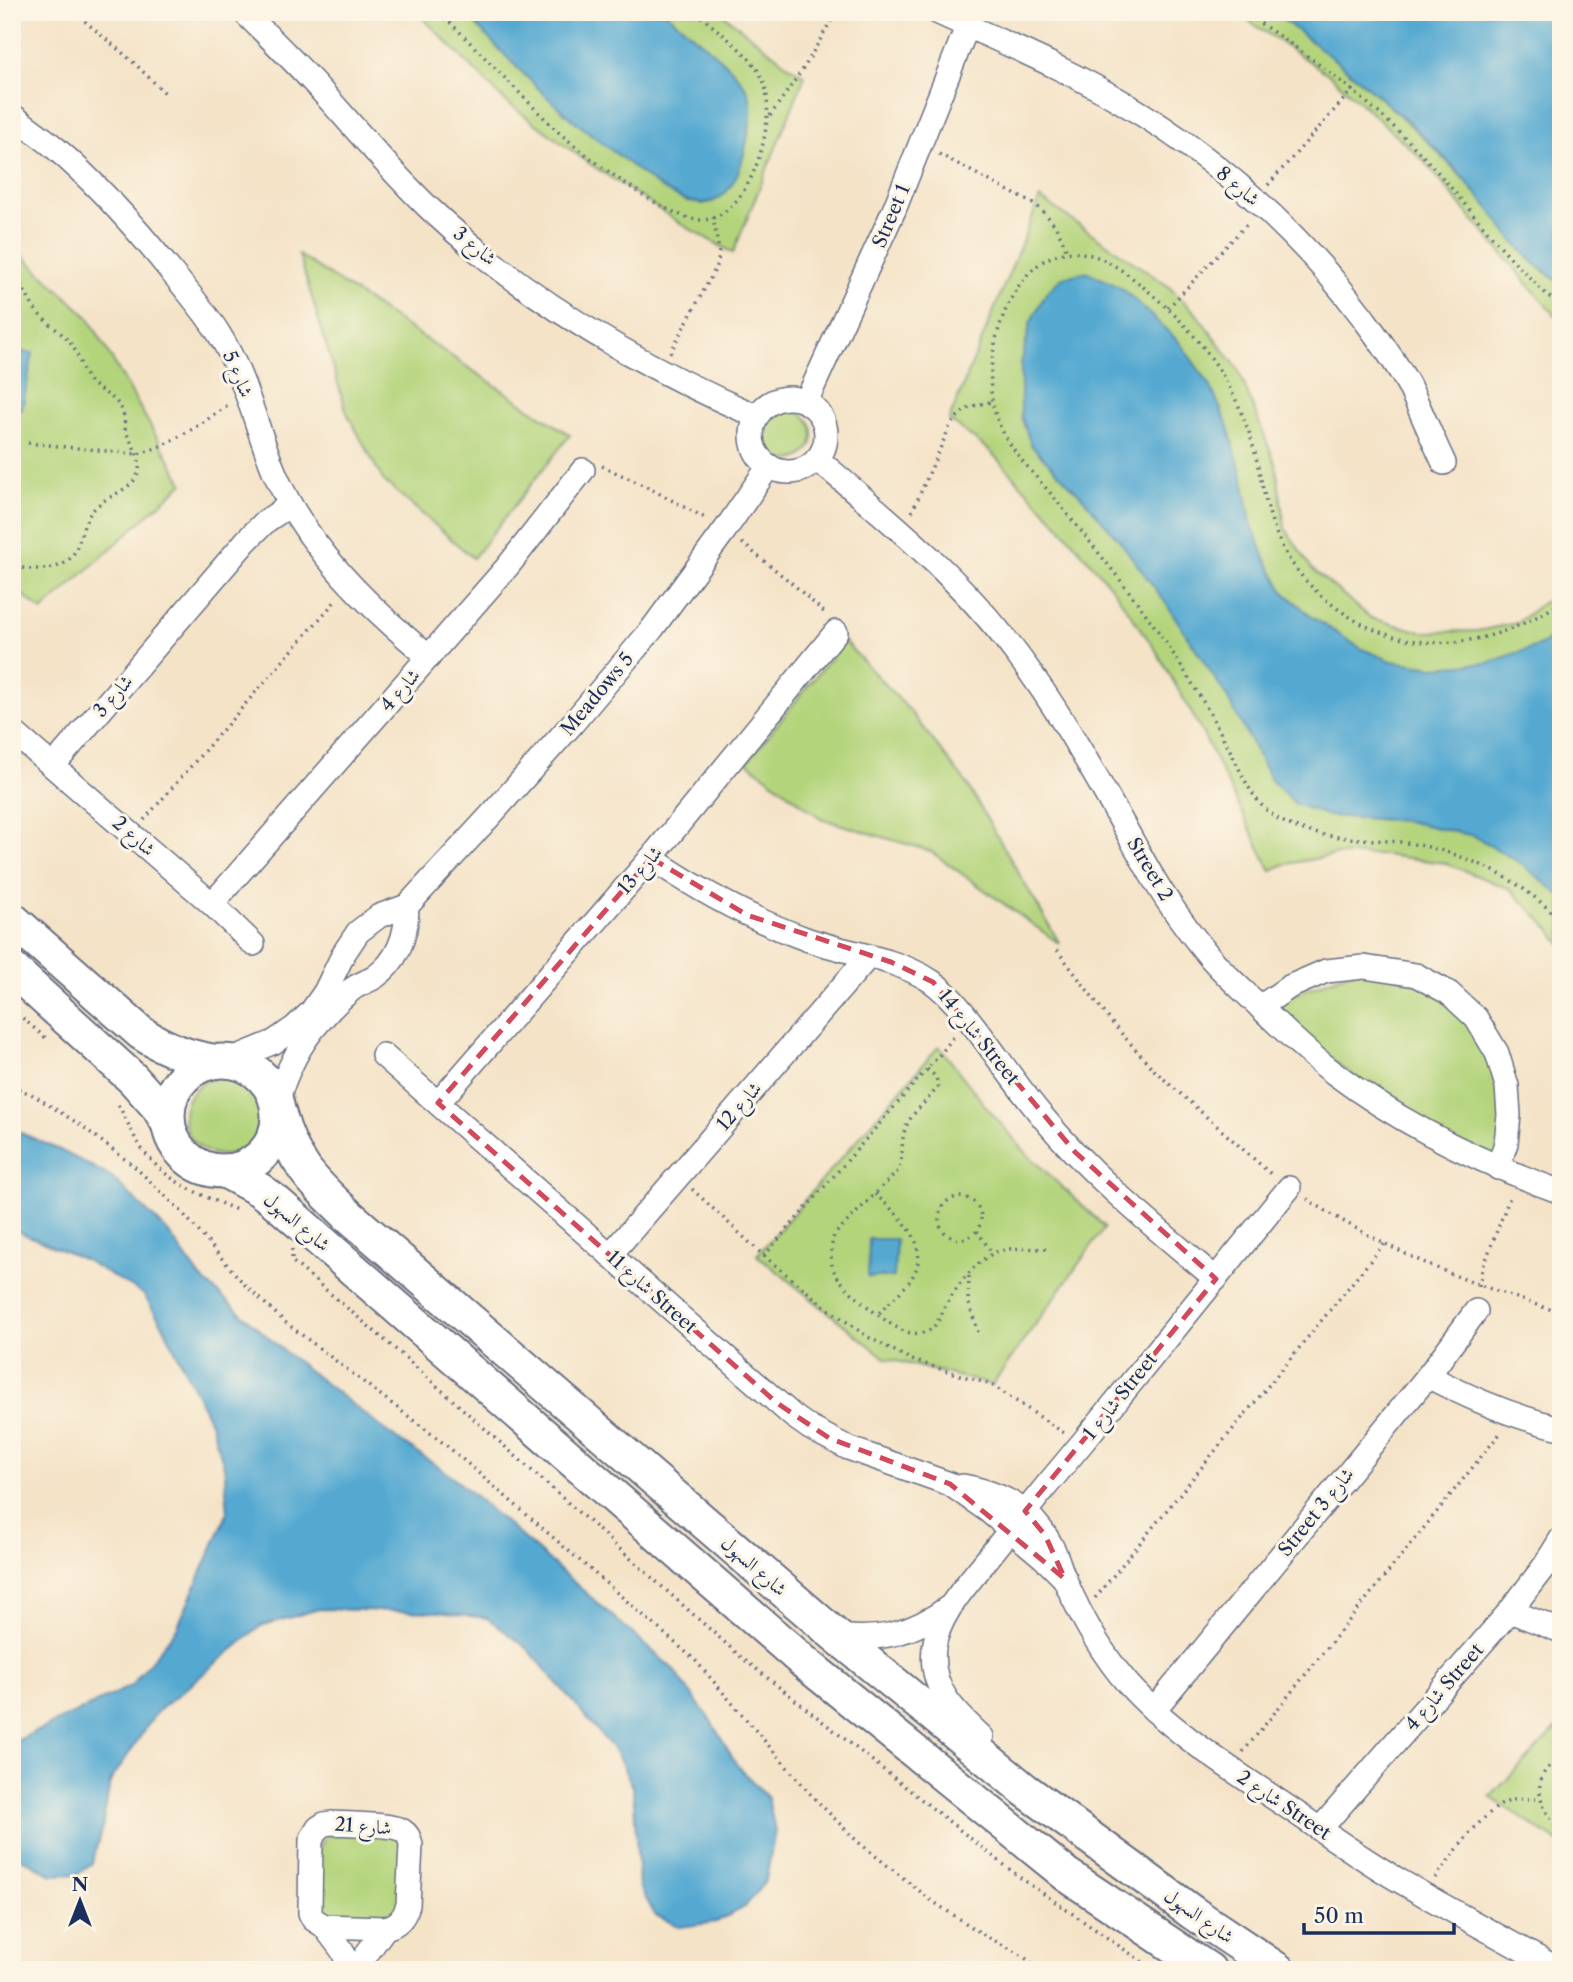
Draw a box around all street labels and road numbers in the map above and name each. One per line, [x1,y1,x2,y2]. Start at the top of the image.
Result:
street label: شارع 8 [1209,161,1264,214]
street label: Street 1 [867,181,915,251]
street label: شارع 3 [446,222,501,273]
street label: شارع 5 [214,347,258,402]
street label: Meadows 5 [556,648,638,740]
street label: شارع 4 [375,664,428,719]
street label: شارع 3 [88,670,141,724]
street label: شارع 2 [105,811,160,864]
street label: Street 2 [1122,833,1178,905]
street label: شارع 13 [613,841,670,901]
street label: شارع 14 Street [930,985,1025,1092]
street label: شارع 12 [712,1077,769,1138]
street label: شارع السهول [257,1188,335,1259]
street label: شارع 11 Street [600,1246,702,1341]
street label: شارع 1 Street [1078,1348,1165,1447]
street label: Street شارع 3 [1273,1463,1362,1564]
street label: شارع السهول [714,1531,792,1604]
street label: شارع 4 Street [1400,1639,1491,1738]
street label: شارع 2 Street [1231,1765,1335,1848]
street label: شارع 21 [333,1813,392,1843]
street label: شارع السهول [1158,1884,1238,1951]

